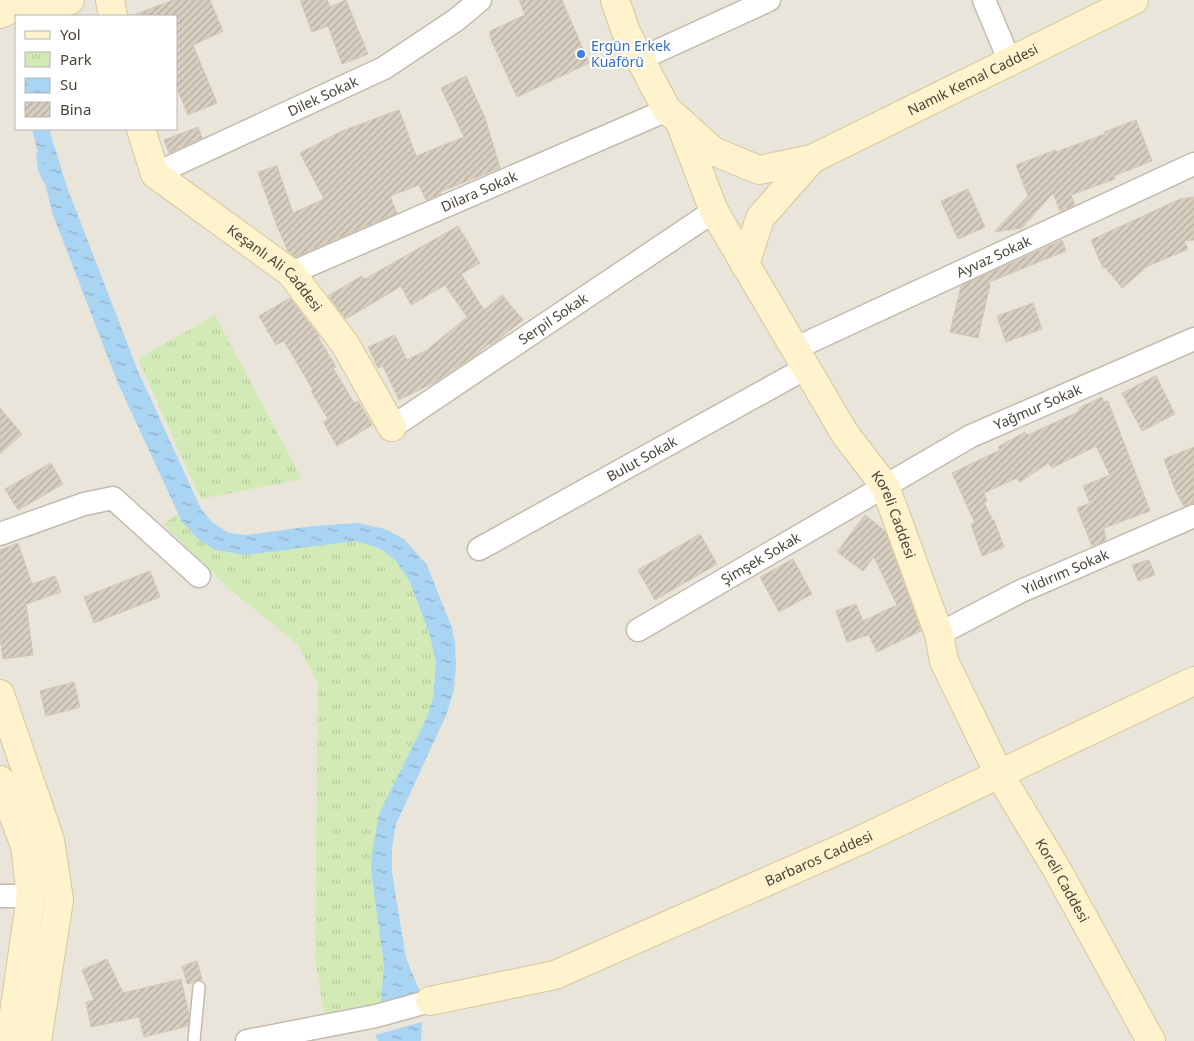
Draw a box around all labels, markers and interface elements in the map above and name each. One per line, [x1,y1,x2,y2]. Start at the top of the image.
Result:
legend [15,15,178,130]
text: Yol [60,24,81,44]
place label: Ergün Erkek Kuaförü [591,36,671,71]
street label: Namık Kemal Caddesi [904,39,1041,119]
marker: Ergün Erkek Kuaförü [575,48,587,60]
text: Park [60,49,92,69]
street label: Dilek Sokak [284,71,361,120]
text: Su [60,74,78,94]
text: Bina [60,99,91,119]
street label: Dilara Sokak [438,166,520,216]
street label: Keşanlı Ali Caddesi [224,220,327,315]
street label: Ayvaz Sokak [953,230,1034,282]
street label: Serpil Sokak [514,288,592,349]
street label: Yağmur Sokak [991,379,1085,434]
street label: Bulut Sokak [603,431,681,486]
street label: Koreli Caddesi [867,466,921,561]
street label: Şimşek Sokak [717,527,804,589]
street label: Yıldırım Sokak [1019,544,1112,599]
street label: Barbaros Caddesi [762,826,875,890]
street label: Koreli Caddesi [1031,835,1094,926]

